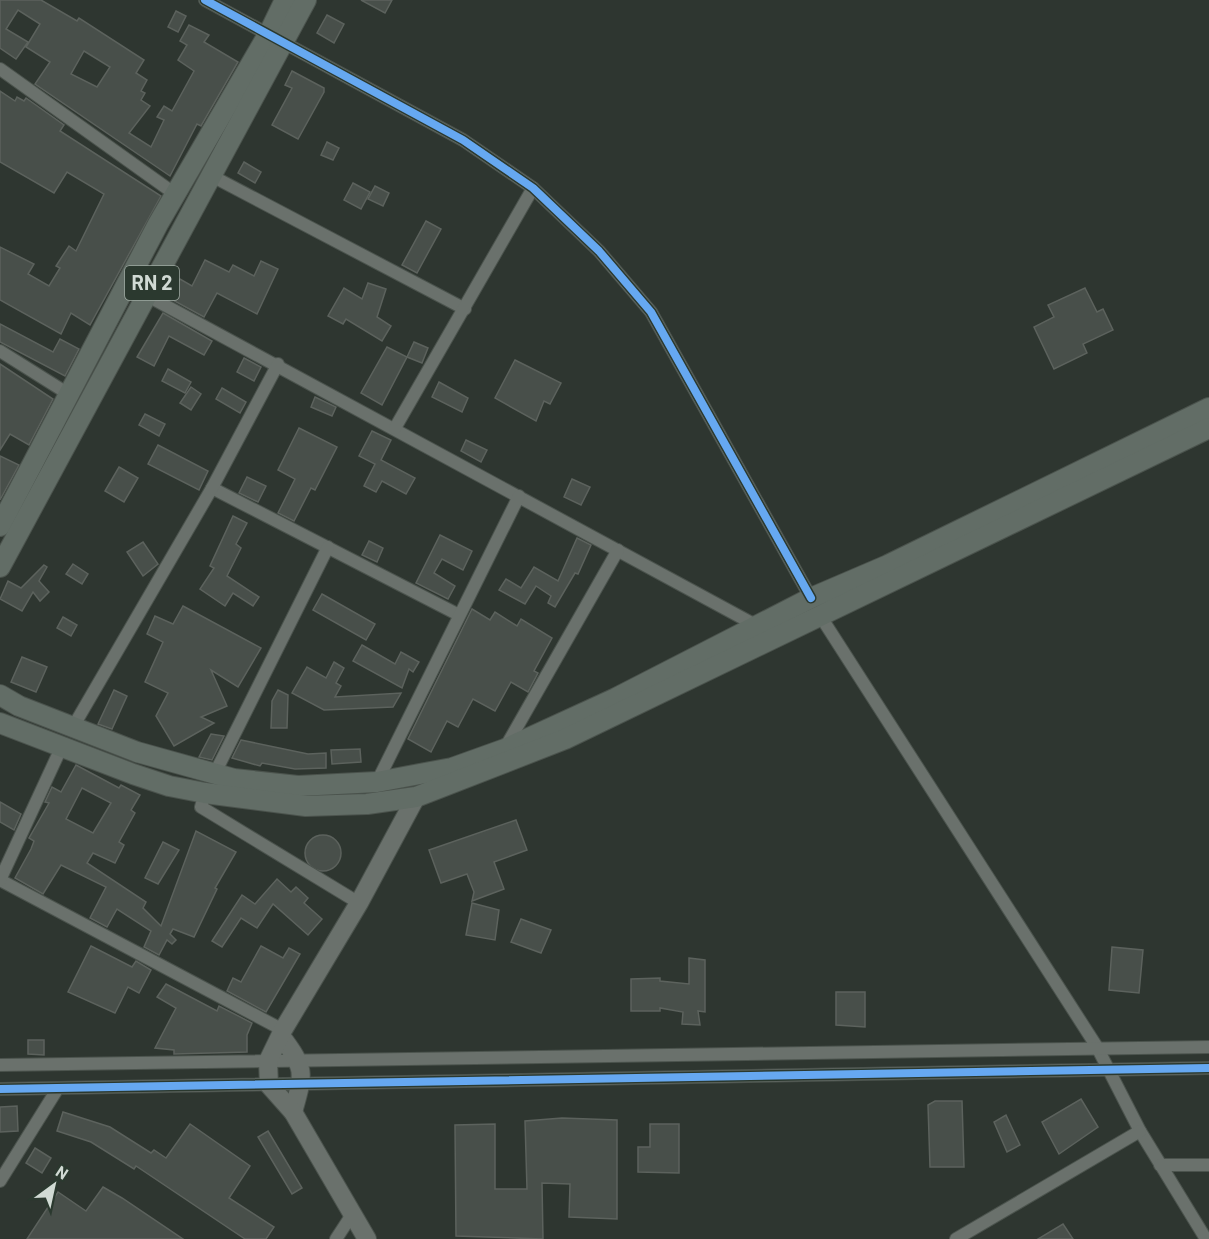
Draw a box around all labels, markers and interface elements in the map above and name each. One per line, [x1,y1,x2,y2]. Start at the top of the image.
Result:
road number: RN 2 [125,266,179,300]
north arrow [24,1155,84,1215]
text: N [53,1161,72,1183]

